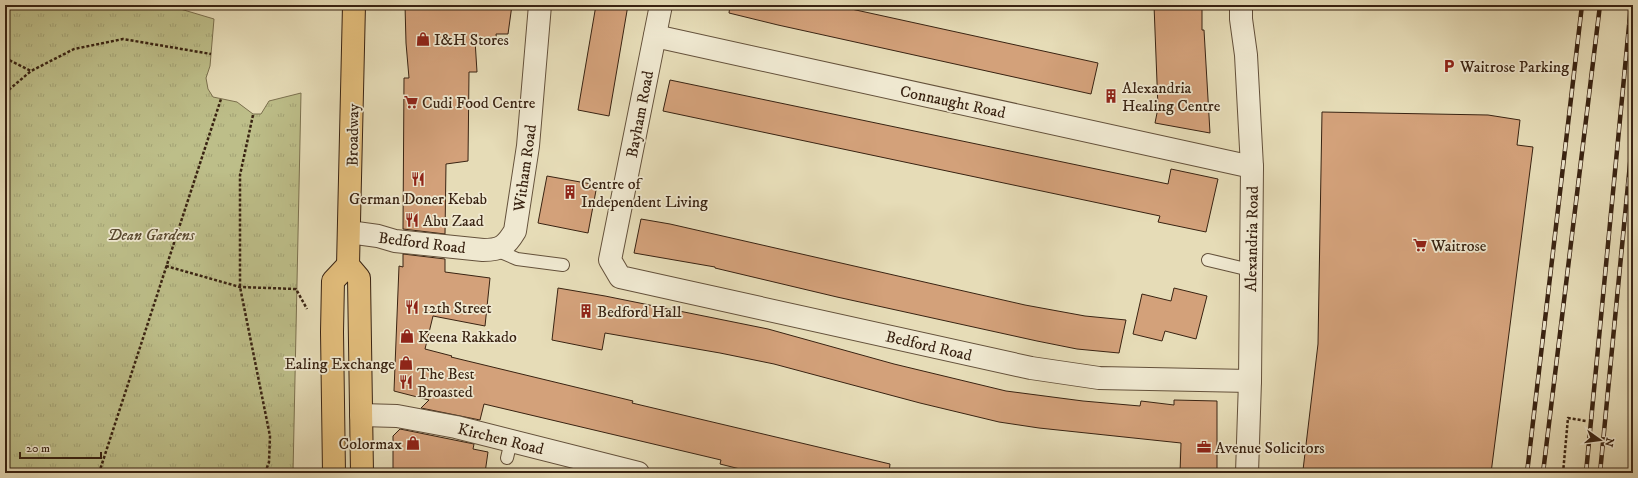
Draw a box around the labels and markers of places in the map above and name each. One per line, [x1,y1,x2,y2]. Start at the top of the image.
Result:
place label: I&H Stores [434,30,509,50]
shop icon: I&H Stores [415,31,431,47]
place label: Waitrose Parking [1459,57,1569,77]
parking icon: Waitrose Parking [1441,58,1457,74]
place label: Alexandria Healing Centre [1122,78,1221,116]
building icon: Alexandria Healing Centre [1103,88,1119,104]
place label: Cudi Food Centre [422,93,536,113]
supermarket icon: Cudi Food Centre [403,94,419,110]
restaurant icon: German Doner Kebab [410,171,426,187]
place label: Centre of Independent Living [581,174,708,212]
building icon: Centre of Independent Living [562,184,578,200]
place label: German Doner Kebab [349,189,487,209]
place label: Abu Zaad [423,211,484,231]
restaurant icon: Abu Zaad [404,212,420,228]
place label: Waitrose [1430,236,1487,256]
supermarket icon: Waitrose [1412,237,1428,253]
place label: 12th Street [423,298,492,318]
restaurant icon: 12th Street [404,299,420,315]
place label: Bedford Hall [597,302,682,322]
building icon: Bedford Hall [578,303,594,319]
place label: Keena Rakkado [418,327,517,347]
shop icon: Keena Rakkado [399,328,415,344]
place label: Ealing Exchange [284,354,395,374]
shop icon: Ealing Exchange [398,355,414,371]
place label: The Best Broasted [417,364,475,402]
restaurant icon: The Best Broasted [398,374,414,390]
place label: Colormax [339,434,402,454]
shop icon: Colormax [405,435,421,451]
place label: Avenue Solicitors [1215,438,1325,458]
office icon: Avenue Solicitors [1196,439,1212,455]

